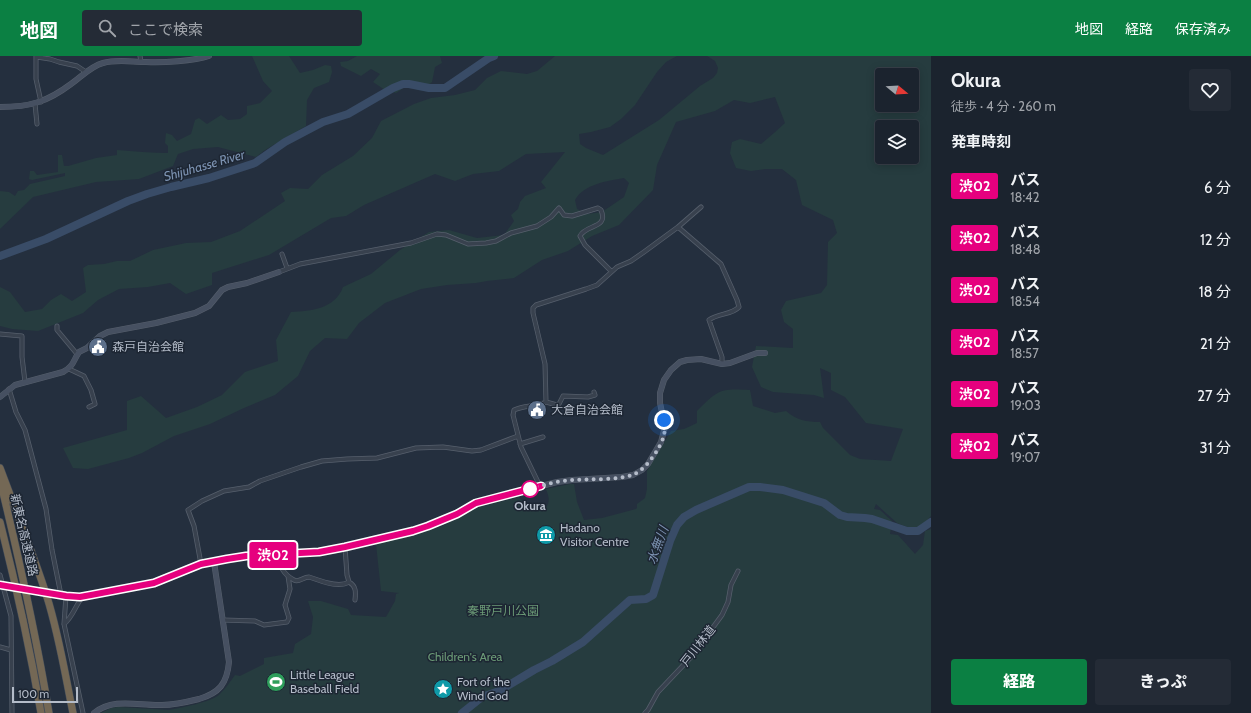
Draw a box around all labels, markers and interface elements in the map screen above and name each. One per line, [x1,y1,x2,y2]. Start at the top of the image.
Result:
search box [82,10,362,46]
icon: search [96,17,118,39]
text: 地図 [20,19,58,42]
text: 地図 [1075,20,1103,38]
text: 経路 [1125,20,1153,38]
text: 保存済み [1175,20,1231,38]
text: ここで検索 [128,21,203,39]
north arrow [875,68,919,112]
map controls [875,68,919,164]
text: Okura [951,69,1001,92]
button: heart [1189,69,1231,111]
text: 徒歩 · 4 分 · 260 m [951,98,1056,114]
button: layers [875,120,919,164]
text: 発車時刻 [951,133,1011,151]
water label: Shijuhasse River [162,146,248,185]
text: バス [1010,171,1040,189]
text: 渋02 [959,177,990,195]
text: 6 分 [1204,179,1231,197]
text: 18:42 [1010,189,1039,205]
text: バス [1010,223,1040,241]
text: 渋02 [959,229,990,247]
text: 12 分 [1200,231,1231,249]
text: 18:48 [1010,241,1041,257]
text: バス [1010,275,1040,293]
text: 渋02 [959,281,990,299]
text: 18 分 [1199,283,1231,301]
text: 18:54 [1010,293,1040,309]
text: バス [1010,327,1040,345]
text: 渋02 [959,333,990,351]
text: 21 分 [1200,335,1231,353]
public building icon: 森戸自治会館 [87,336,109,358]
place label: 森戸自治会館 [112,339,184,354]
text: 18:57 [1010,345,1039,361]
text: バス [1010,379,1040,397]
text: 渋02 [959,385,990,403]
text: 27 分 [1197,387,1231,405]
text: 19:03 [1010,397,1041,413]
public building icon: 大倉自治会館 [526,399,548,421]
place label: 大倉自治会館 [551,402,623,417]
your location [654,410,674,430]
text: バス [1010,431,1040,449]
text: 渋02 [959,437,990,455]
text: 31 分 [1200,439,1231,457]
text: 19:07 [1010,449,1040,465]
marker: Okura [521,480,539,498]
street label: 新東名高速道路 [8,492,41,578]
place label: Okura [514,498,546,513]
place label: Hadano Visitor Centre [560,520,629,549]
water label: 水無川 [643,522,672,566]
museum icon: Hadano Visitor Centre [535,524,557,546]
line badge: 渋02 [250,542,296,568]
text: 渋02 [257,546,289,564]
park label: 秦野戸川公園 [467,603,539,618]
street label: 戸川林道 [677,622,718,669]
park label: Children's Area [428,649,503,664]
button: 経路 [951,659,1087,705]
button: きっぷ [1095,659,1231,705]
place label: Little League Baseball Field [290,667,359,696]
sports icon: Little League Baseball Field [265,671,287,693]
place label: Fort of the Wind God [457,674,510,703]
place icon: Fort of the Wind God [432,678,454,700]
scale bar [12,685,78,704]
text: 100 m [18,687,49,701]

